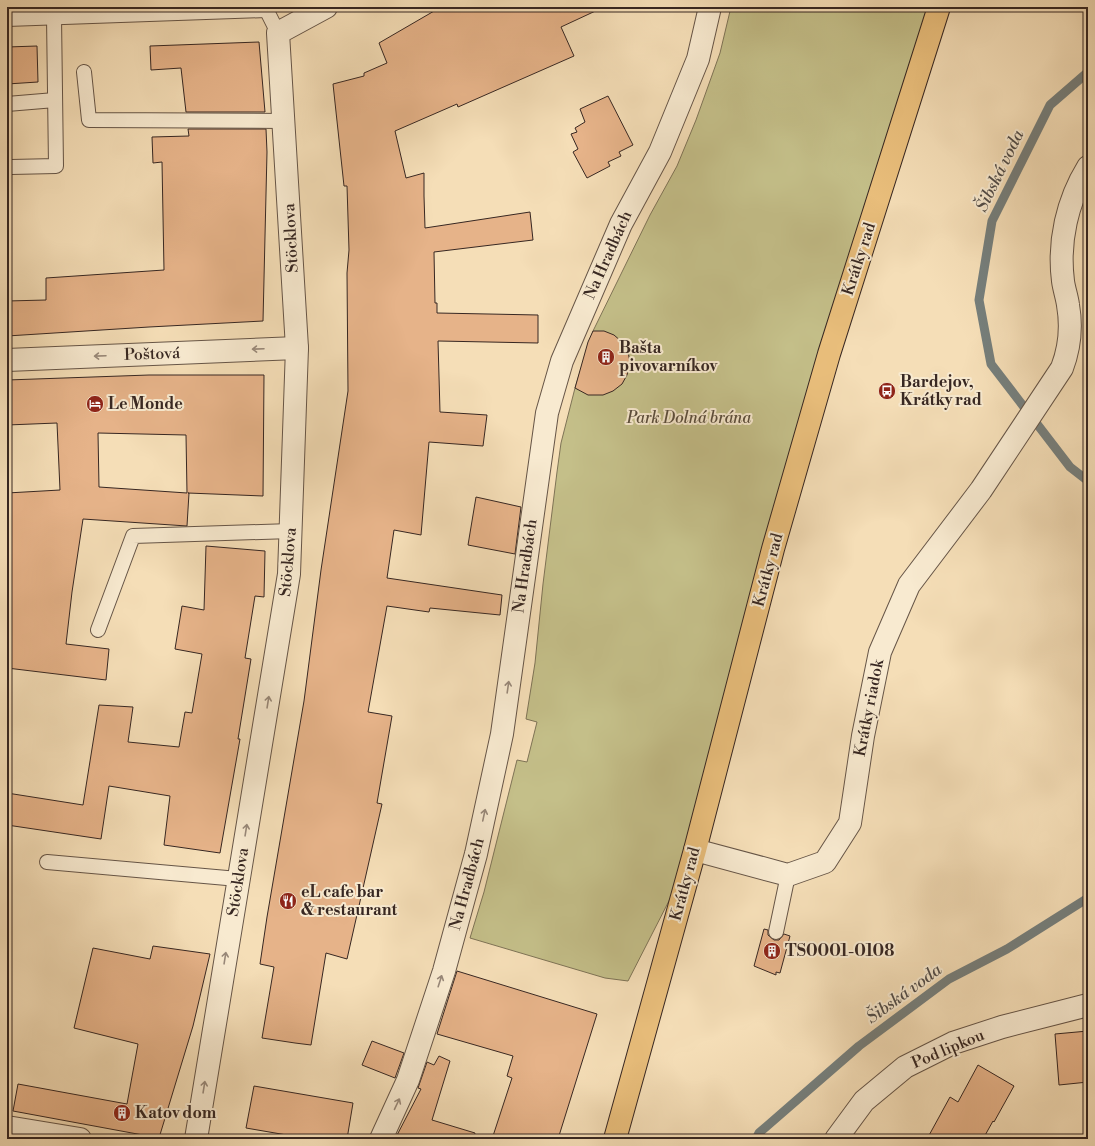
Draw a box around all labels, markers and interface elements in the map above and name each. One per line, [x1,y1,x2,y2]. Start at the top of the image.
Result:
water label: Šibská voda [970,126,1030,216]
street label: Stöcklova [279,202,303,273]
street label: Na Hradbách [580,207,637,302]
street label: Krátky rad [838,220,880,298]
place label: Bašta pivovarníkov [619,338,719,376]
street label: Poštová [124,343,181,365]
one-way arrow [252,346,265,353]
building icon: Bašta pivovarníkov [596,347,616,367]
one-way arrow [94,353,107,360]
place label: Bardejov, Krátky rad [900,372,982,410]
bus stop icon: Bardejov, Krátky rad [877,381,897,401]
hotel icon: Le Monde [85,394,105,414]
place label: Le Monde [108,394,183,414]
park label: Park Dolná brána [626,408,751,428]
street label: Na Hradbách [509,517,542,614]
street label: Stöcklova [275,526,301,597]
street label: Krátky rad [749,531,787,609]
street label: Krátky riadok [850,656,889,758]
one-way arrow [504,681,512,694]
one-way arrow [264,696,272,709]
one-way arrow [481,809,489,822]
one-way arrow [243,824,251,837]
street label: Na Hradbách [445,835,489,932]
street label: Stöcklova [223,845,253,918]
street label: Krátky rad [666,845,704,923]
place label: eL cafe bar & restaurant [301,882,398,920]
restaurant icon: eL cafe bar & restaurant [278,891,298,911]
building icon: TS0001-0108 [762,941,782,961]
place label: TS0001-0108 [785,941,894,961]
one-way arrow [222,952,230,965]
water label: Šibská voda [861,958,947,1029]
one-way arrow [437,975,444,988]
street label: Pod lipkou [909,1025,987,1073]
one-way arrow [201,1081,209,1094]
one-way arrow [394,1098,401,1110]
building icon: Katov dom [112,1103,132,1123]
place label: Katov dom [135,1103,217,1123]

